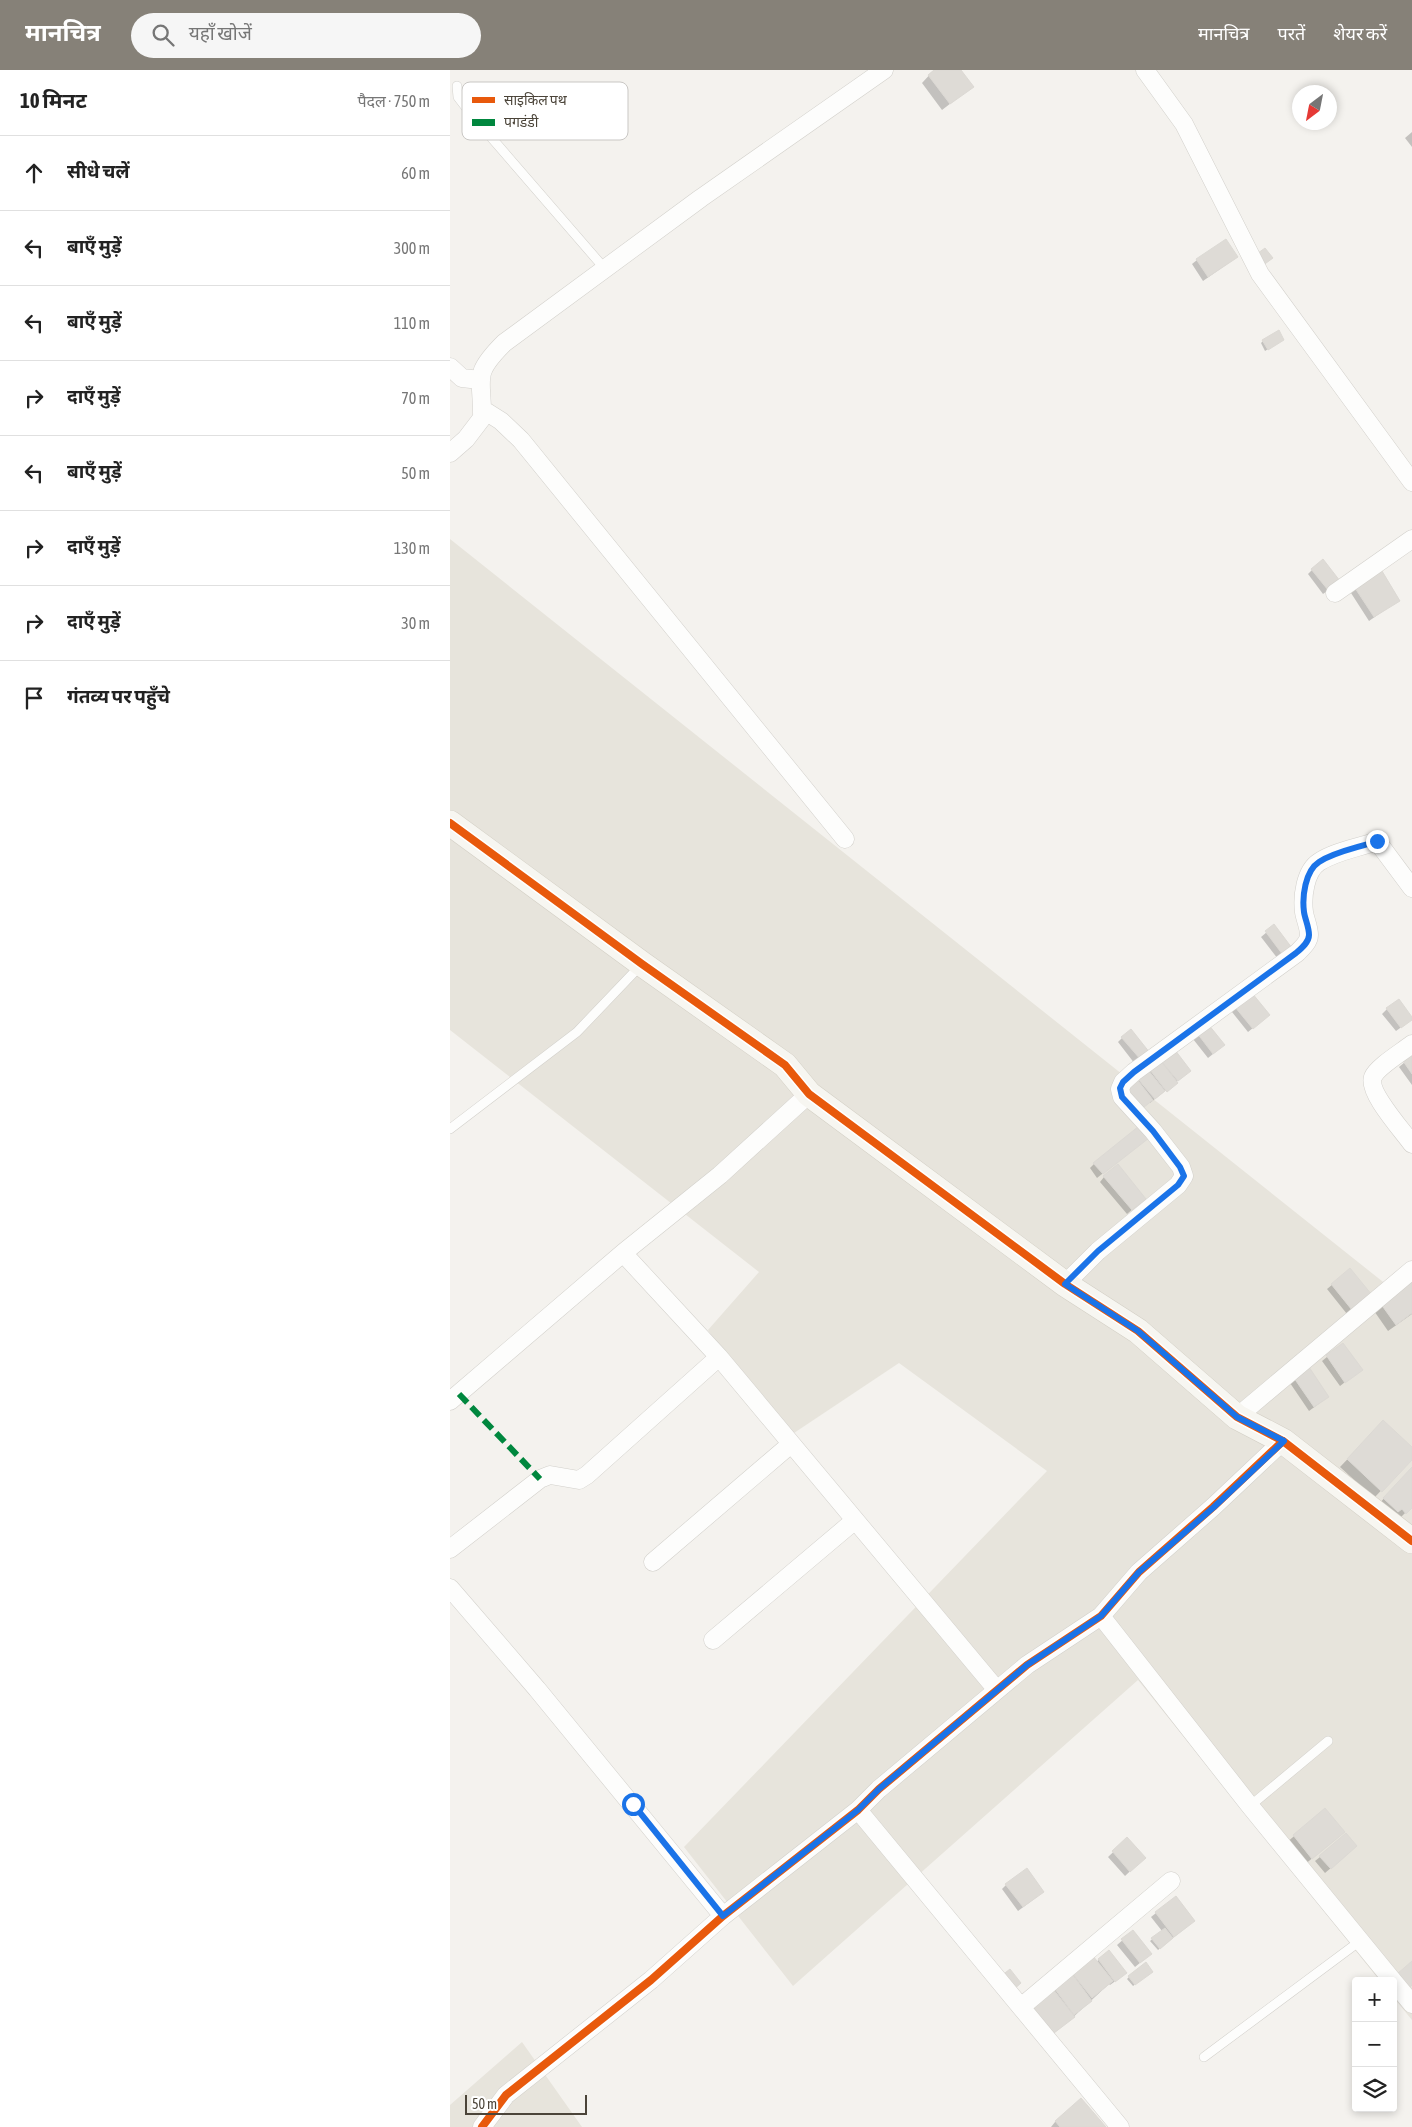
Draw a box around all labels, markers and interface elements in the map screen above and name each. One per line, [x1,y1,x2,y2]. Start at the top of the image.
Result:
search box [131,13,481,58]
text: मानचित्र [25,19,101,46]
icon: search [149,21,177,49]
text: यहाँ खोजें [189,22,252,44]
text: मानचित्र [1198,23,1249,44]
text: परतें [1277,23,1305,44]
text: शेयर करें [1333,23,1387,44]
legend [462,82,628,140]
north arrow [1292,85,1337,130]
text: 10 मिनट [20,88,87,112]
text: पैदल · 750 m [357,92,430,110]
text: साइकिल पथ [504,92,568,108]
text: पगडंडी [504,114,539,130]
icon: ahead [20,159,48,187]
text: सीधे चलें [67,160,130,182]
text: 60 m [401,164,430,182]
icon: left [20,234,48,262]
text: बाएँ मुड़ें [67,235,122,257]
text: 300 m [394,239,430,257]
icon: left [20,309,48,337]
text: बाएँ मुड़ें [67,310,122,332]
text: 110 m [394,314,430,332]
icon: right [20,384,48,412]
text: दाएँ मुड़ें [67,385,121,407]
text: 70 m [401,389,430,407]
icon: left [20,459,48,487]
text: बाएँ मुड़ें [67,460,122,482]
text: 50 m [401,464,430,482]
icon: right [20,534,48,562]
text: दाएँ मुड़ें [67,535,121,557]
text: 130 m [394,539,430,557]
icon: right [20,609,48,637]
text: दाएँ मुड़ें [67,610,121,632]
text: 30 m [401,614,430,632]
icon: arrive [20,684,48,712]
text: गंतव्य पर पहुँचे [67,685,170,707]
route end [1366,830,1389,853]
route start [622,1793,645,1816]
map controls [1352,1977,1397,2112]
button: + [1352,1977,1397,2022]
button: − [1352,2022,1397,2067]
button: layers [1352,2067,1397,2112]
scale bar [465,2092,588,2115]
text: 50 m [472,2096,497,2112]

